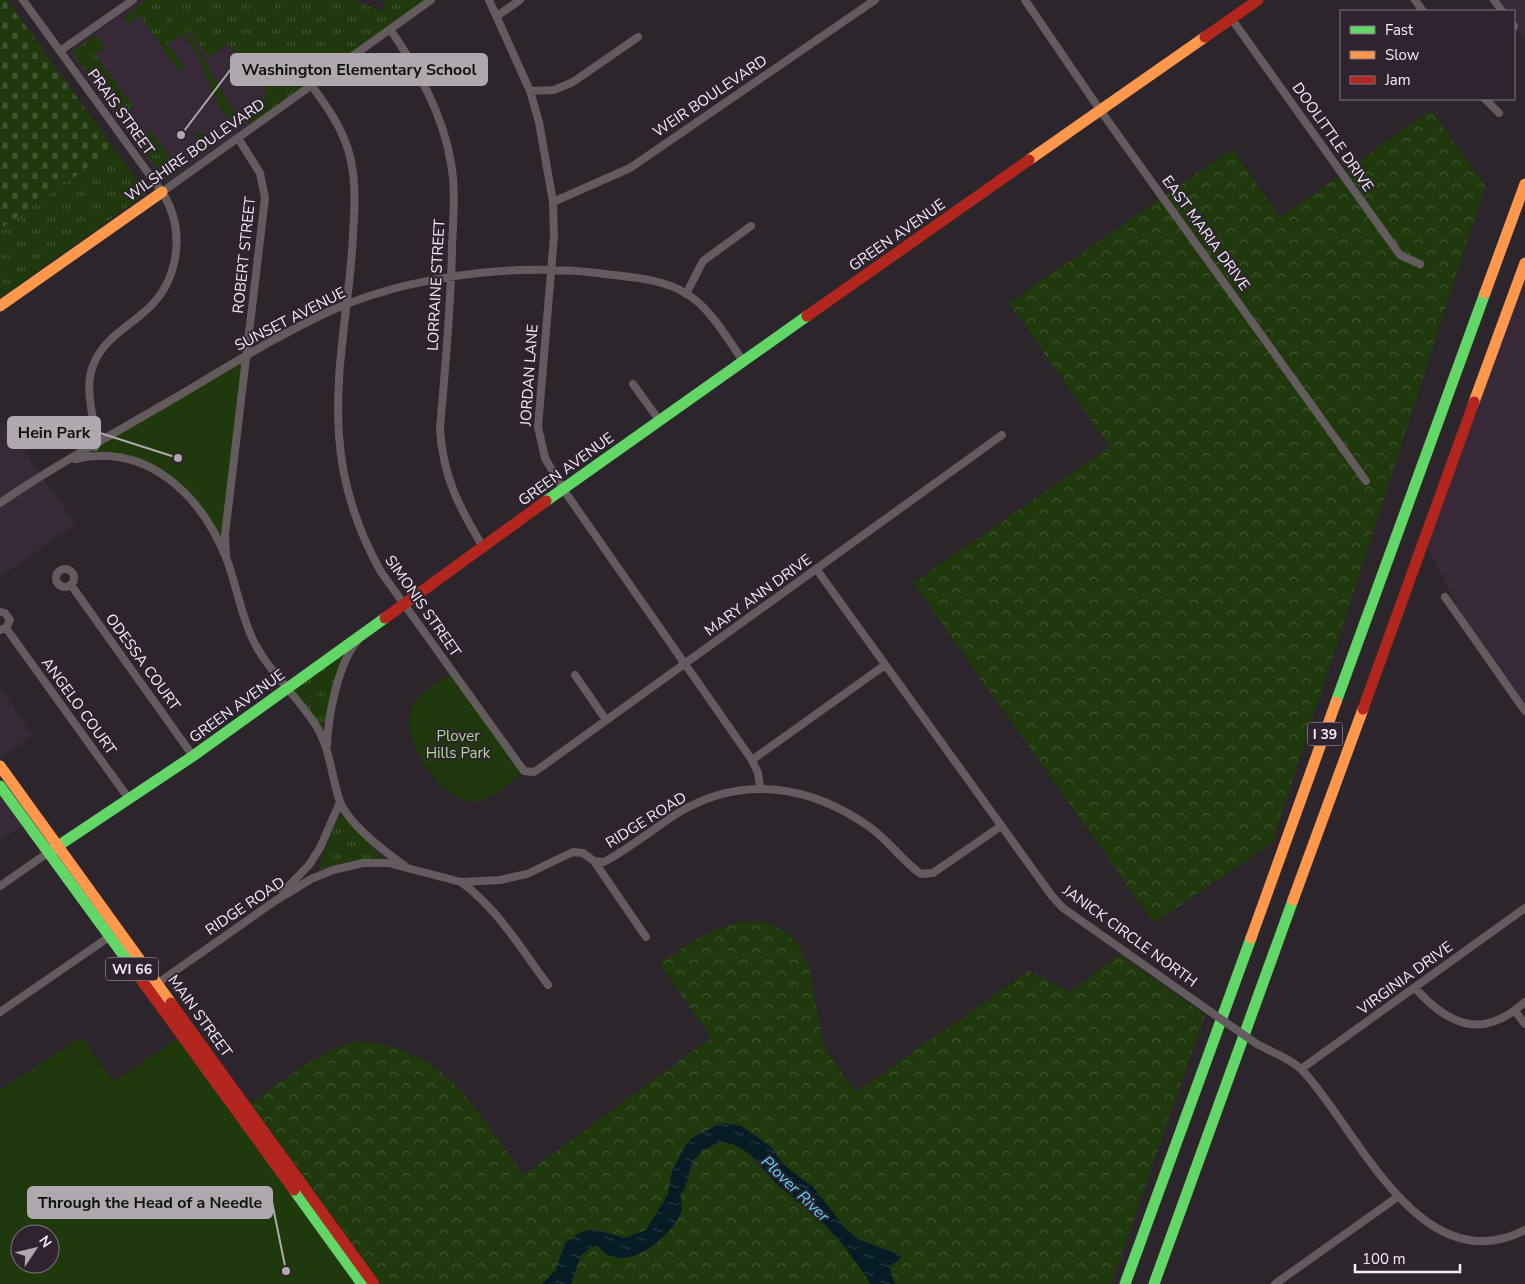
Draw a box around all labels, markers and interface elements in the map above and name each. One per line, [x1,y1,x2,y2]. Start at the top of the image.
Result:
legend [1340,10,1515,100]
text: Fast [1385,20,1414,40]
text: Slow [1385,45,1420,65]
street label: WEIR BOULEVARD [649,50,771,142]
callout: Washington Elementary School [231,54,487,85]
text: Washington Elementary School [241,59,477,81]
street label: PRAIS STREET [83,65,159,159]
text: Jam [1384,70,1411,90]
street label: DOOLITTLE DRIVE [1288,78,1378,196]
street label: WILSHIRE BOULEVARD [121,94,269,206]
street label: EAST MARIA DRIVE [1157,171,1255,295]
street label: GREEN AVENUE [845,194,949,276]
street label: ROBERT STREET [228,196,260,314]
street label: LORRAINE STREET [423,219,449,351]
street label: SUNSET AVENUE [231,282,349,356]
street label: JORDAN LANE [515,323,543,428]
callout: Hein Park [8,417,100,448]
text: Hein Park [18,422,91,444]
street label: GREEN AVENUE [514,428,618,510]
street label: MARY ANN DRIVE [701,549,815,641]
street label: SIMONIS STREET [380,551,466,661]
street label: ODESSA COURT [101,609,185,715]
street label: ANGELO COURT [37,653,121,759]
street label: GREEN AVENUE [185,665,289,747]
road number: I 39 [1308,722,1342,746]
park label: Plover Hills Park [426,726,491,763]
street label: RIDGE ROAD [602,787,690,853]
street label: RIDGE ROAD [201,872,289,940]
street label: JANICK CIRCLE NORTH [1058,880,1201,992]
street label: VIRGINIA DRIVE [1353,937,1456,1020]
road number: WI 66 [106,958,158,981]
street label: MAIN STREET [163,971,237,1061]
water label: Plover River [756,1151,835,1228]
callout: Through the Head of a Needle [28,1187,272,1218]
text: Through the Head of a Needle [38,1192,263,1214]
north arrow [10,1224,60,1274]
text: N [34,1232,56,1252]
scale bar [1355,1242,1460,1274]
text: 100 m [1362,1249,1406,1269]

